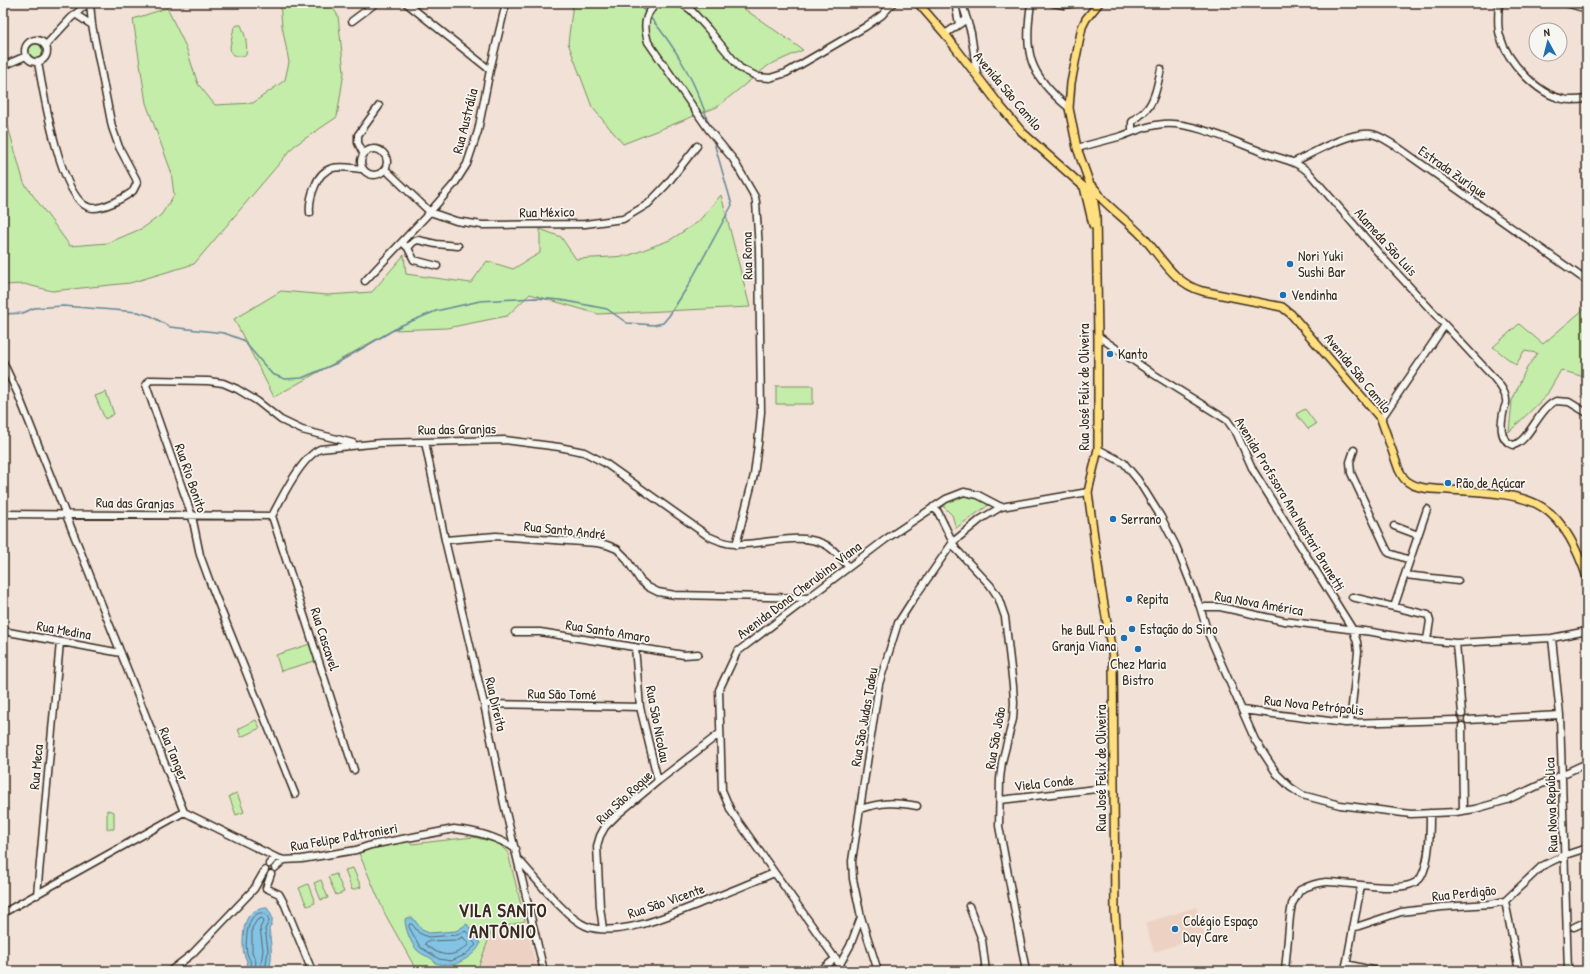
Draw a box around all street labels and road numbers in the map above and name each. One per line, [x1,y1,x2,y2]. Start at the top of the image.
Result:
street label: Avenida São Camilo [970,47,1047,134]
street label: Rua Austrália [447,86,482,155]
street label: Estrada Zurique [1414,141,1492,203]
street label: Rua México [519,202,575,221]
street label: Alameda São Luis [1351,204,1422,280]
street label: Rua Roma [737,232,756,280]
street label: Rua José Felix de Oliveira [1074,323,1093,450]
street label: Avenida São Camilo [1320,329,1397,417]
street label: Avenida Profssora Ana Nastari Brunetti [1231,413,1350,594]
street label: Rua das Granjas [418,418,496,440]
street label: Rua Rio Bonito [171,441,212,515]
street label: Rua das Granjas [96,492,174,514]
street label: Rua Santo André [523,516,607,543]
street label: Avenida Dona Cherubina Viana [733,536,865,643]
street label: Rua Nova América [1213,585,1305,620]
street label: Rua Cascavel [306,605,345,673]
street label: Rua Santo Amaro [564,614,652,647]
street label: Rua Medina [35,615,93,644]
street label: Rua São Judas Tadeu [845,665,882,768]
street label: Rua Direita [481,675,512,733]
street label: Rua São Tomé [527,683,597,704]
street label: Rua São Nicolau [642,684,675,764]
street label: Rua Nova Petrópolis [1263,690,1365,720]
street label: Rua José Felix de Oliveira [1091,704,1110,831]
street label: Rua São João [980,705,1009,771]
street label: Rua Tanger [154,724,194,784]
street label: Rua Meca [24,743,47,790]
street label: Rua Nova República [1539,757,1563,853]
street label: Rua São Roque [591,765,657,829]
street label: Viela Conde [1013,770,1075,795]
street label: Rua Felipe Paltronieri [289,818,399,856]
street label: Rua São Vicente [625,878,707,923]
street label: Rua Perdigão [1431,880,1497,906]

